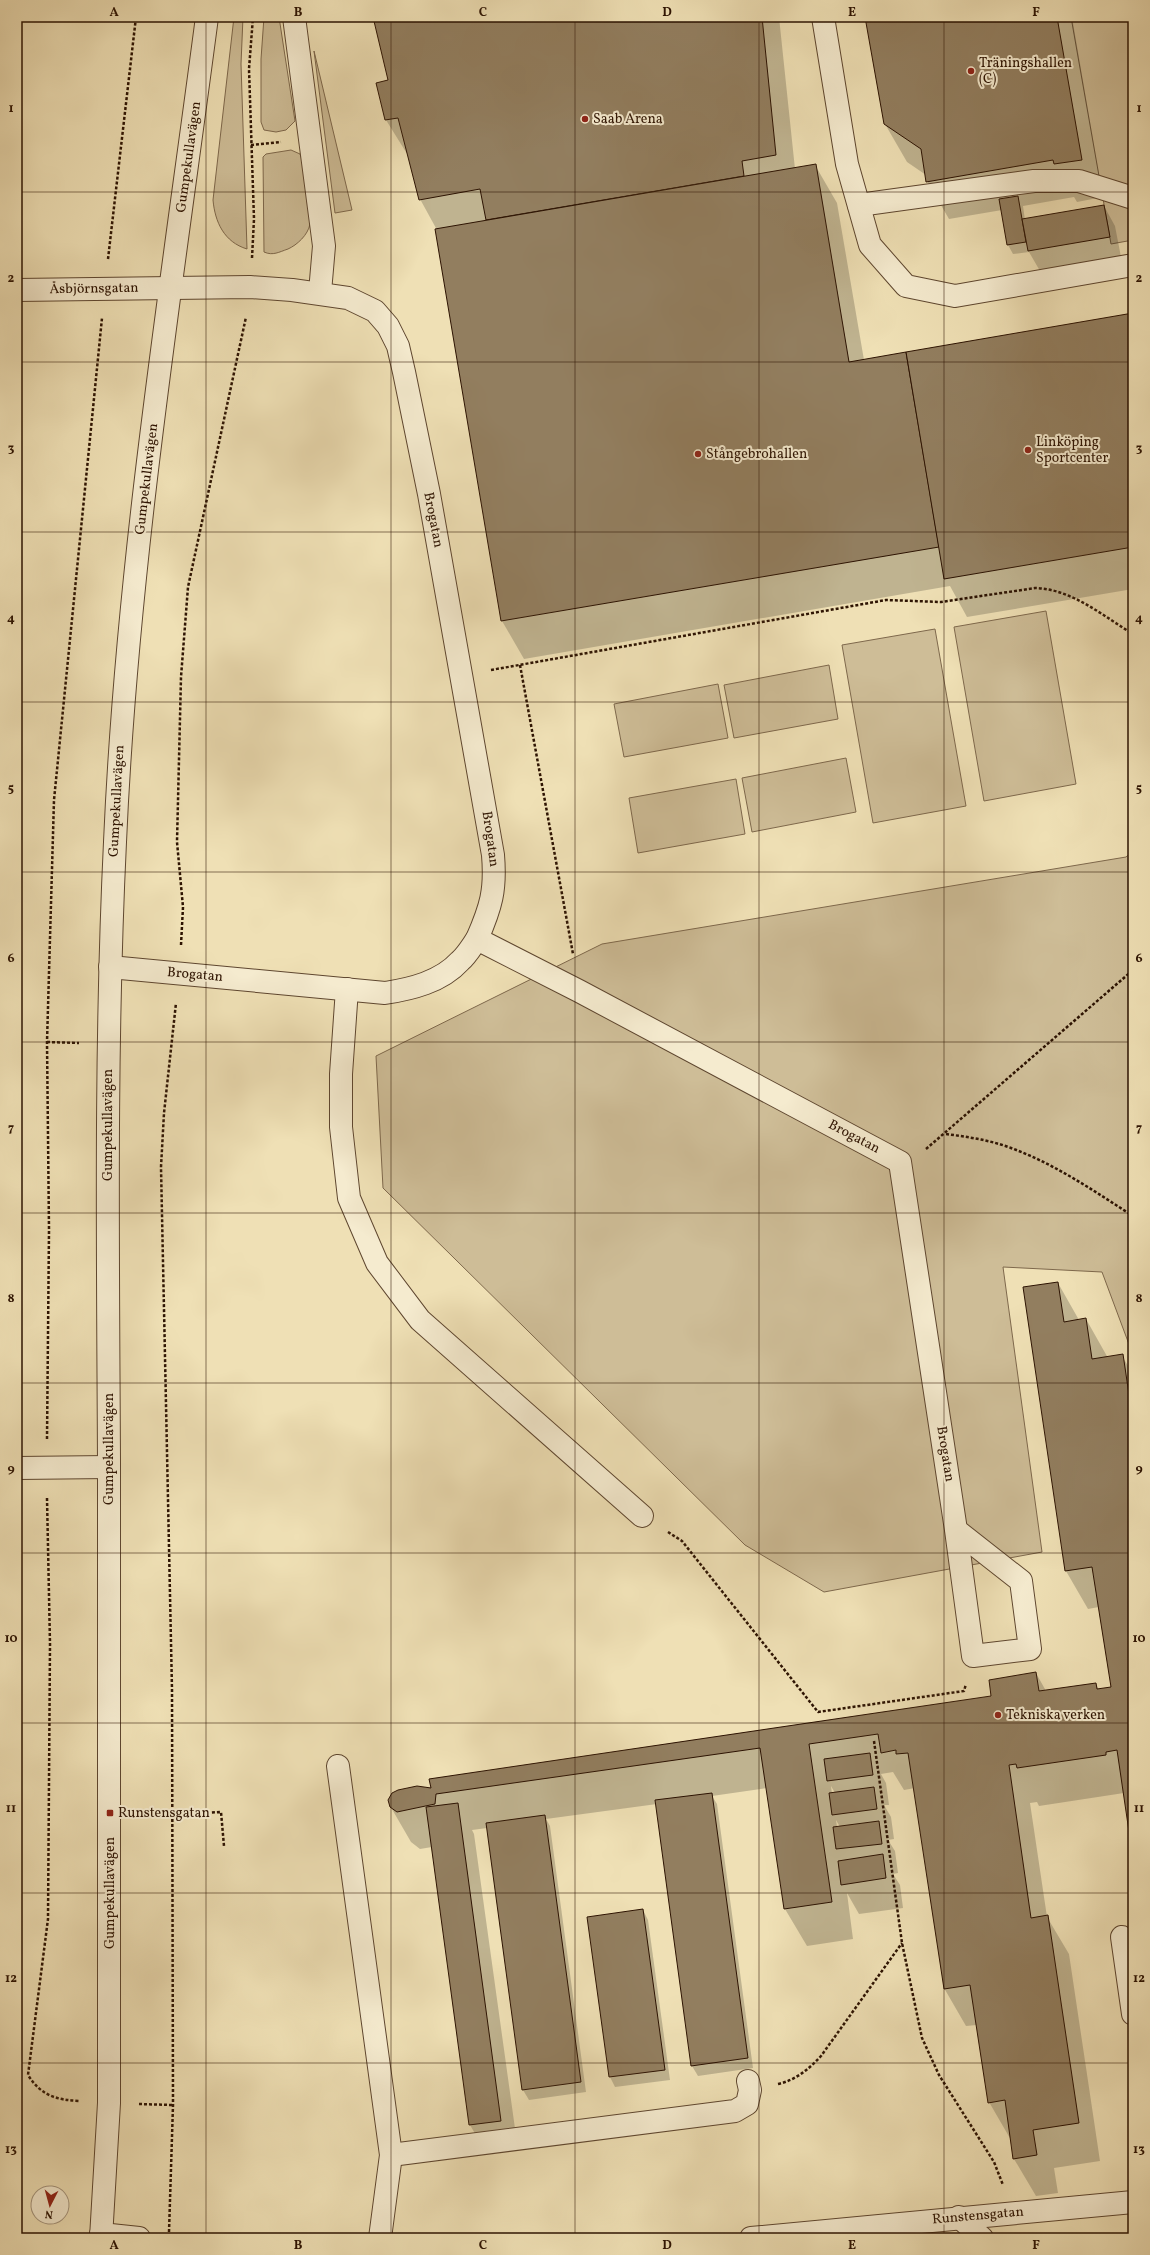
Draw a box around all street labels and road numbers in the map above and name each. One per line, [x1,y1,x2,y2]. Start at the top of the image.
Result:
street label: Gumpekullavägen [172,100,206,214]
street label: Åsbjörnsgatan [49,279,139,299]
street label: Gumpekullavägen [131,422,163,536]
street label: Brogatan [418,491,448,549]
street label: Gumpekullavägen [105,745,129,857]
street label: Brogatan [477,810,503,868]
street label: Brogatan [166,963,224,987]
street label: Gumpekullavägen [99,1069,118,1181]
street label: Brogatan [825,1115,883,1159]
street label: Gumpekullavägen [100,1393,119,1505]
street label: Brogatan [931,1425,959,1483]
street label: Gumpekullavägen [101,1837,120,1949]
street label: Runstensgatan [931,2203,1025,2229]

